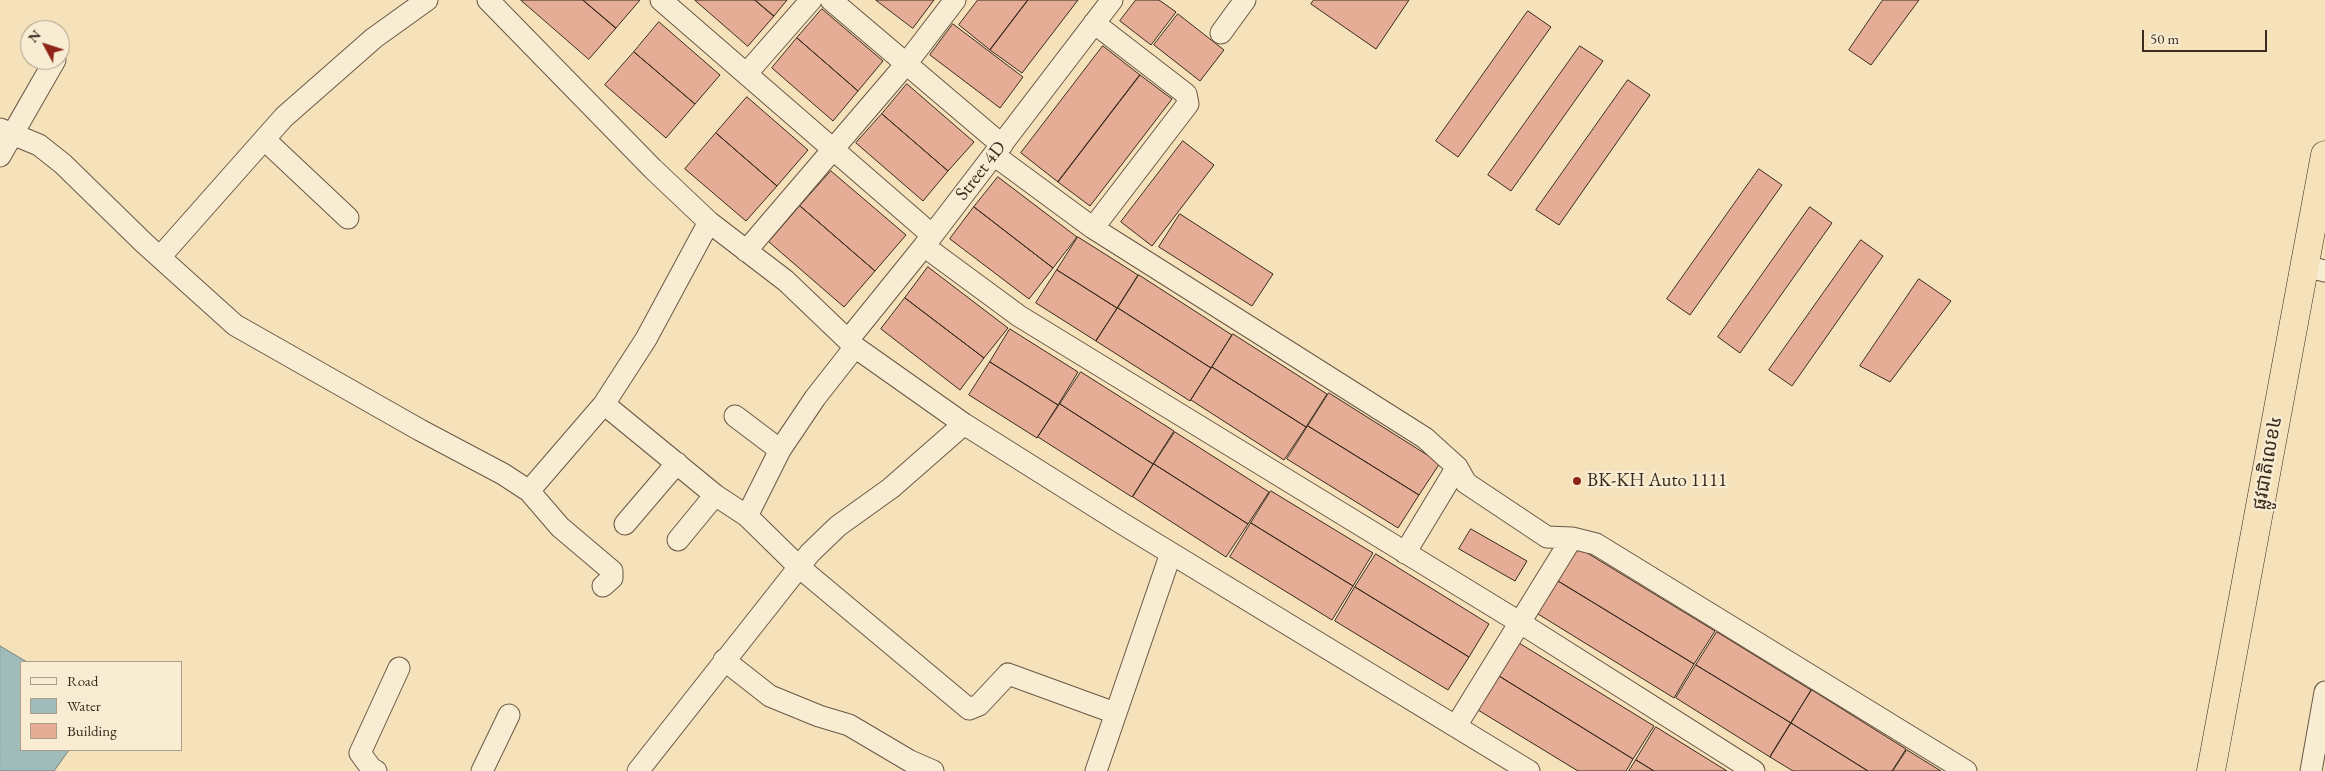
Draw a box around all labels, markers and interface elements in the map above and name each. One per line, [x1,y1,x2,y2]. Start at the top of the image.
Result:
north arrow [20,20,70,70]
scale bar [2145,20,2270,52]
text: N [24,26,45,46]
text: 50 m [2150,29,2179,48]
street label: Street 4D [951,137,1011,205]
street label: ផ្លូវជាតិលេខ៤ [2249,414,2287,512]
place label: BK-KH Auto 1111 [1587,470,1727,492]
marker: BK-KH Auto 1111 [1571,475,1583,487]
legend [20,661,182,751]
text: Road [67,671,98,690]
text: Water [67,696,101,715]
text: Building [67,721,117,740]

